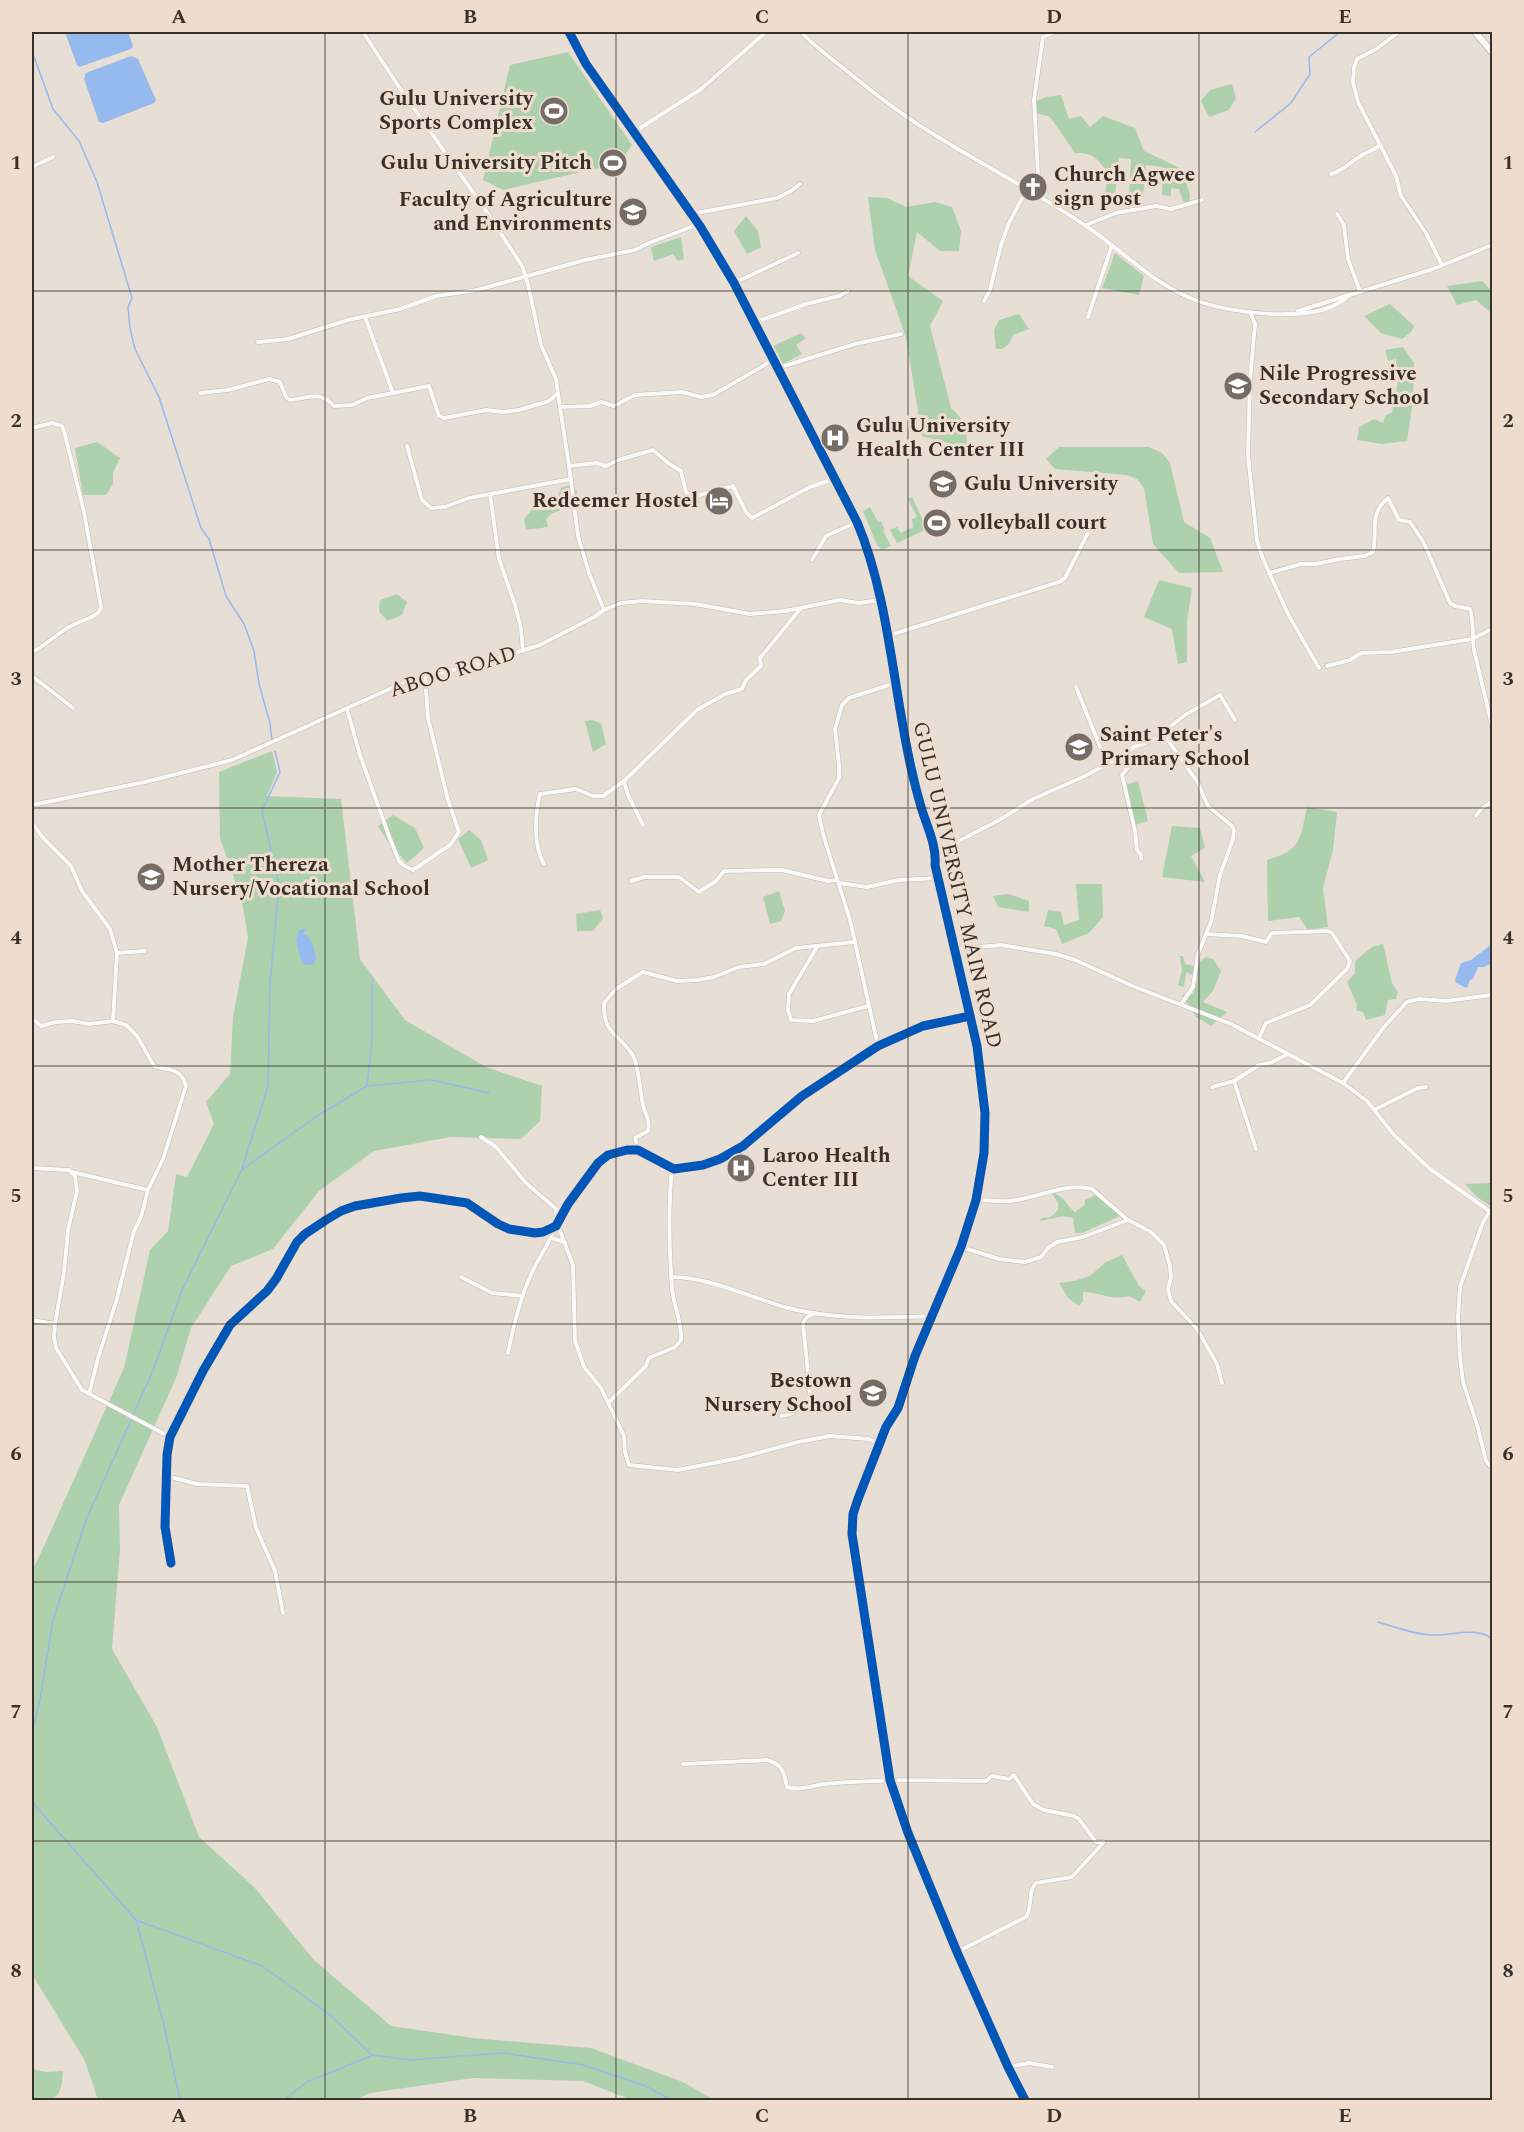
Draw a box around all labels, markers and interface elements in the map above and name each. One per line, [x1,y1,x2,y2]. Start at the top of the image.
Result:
text: A [171,2,187,32]
text: B [463,2,477,32]
text: C [755,2,769,32]
text: D [1046,2,1062,32]
text: E [1338,2,1352,32]
place label: Gulu University Sports Complex [379,83,534,139]
sports icon: Gulu University Sports Complex [538,95,570,127]
place label: Gulu University Pitch [381,147,592,179]
sports icon: Gulu University Pitch [597,147,629,179]
text: 1 [10,148,22,178]
text: 1 [1502,148,1514,178]
place label: Church Agwee sign post [1054,159,1195,215]
church icon: Church Agwee sign post [1017,171,1049,203]
place label: Faculty of Agriculture and Environments [399,184,612,240]
school or university icon: Faculty of Agriculture and Environments [617,196,649,228]
place label: Nile Progressive Secondary School [1259,358,1430,414]
school or university icon: Nile Progressive Secondary School [1222,370,1254,402]
text: 2 [10,406,22,436]
text: 2 [1502,406,1514,436]
place label: Gulu University Health Center III [856,410,1025,466]
hospital icon: Gulu University Health Center III [819,422,851,454]
school or university icon: Gulu University [927,468,959,500]
place label: Gulu University [964,468,1119,500]
place label: Redeemer Hostel [532,485,698,517]
hotel icon: Redeemer Hostel [703,485,735,517]
sports icon: volleyball court [921,507,953,539]
place label: volleyball court [957,507,1107,539]
street label: ABOO ROAD [386,638,520,706]
text: 3 [10,664,22,694]
text: 3 [1502,664,1514,694]
street label: GULU UNIVERSITY MAIN ROAD [904,718,1010,1052]
place label: Saint Peter's Primary School [1100,719,1250,775]
school or university icon: Saint Peter's Primary School [1063,731,1095,763]
place label: Mother Thereza Nursery/Vocational School [172,849,430,905]
school or university icon: Mother Thereza Nursery/Vocational School [135,861,167,893]
text: 4 [10,923,22,953]
text: 4 [1502,923,1514,953]
place label: Laroo Health Center III [762,1140,891,1196]
hospital icon: Laroo Health Center III [725,1152,757,1184]
text: 5 [10,1181,22,1211]
text: 5 [1502,1181,1514,1211]
place label: Bestown Nursery School [704,1365,852,1421]
school or university icon: Bestown Nursery School [857,1377,889,1409]
text: 6 [10,1439,22,1469]
text: 6 [1502,1439,1514,1469]
text: 7 [10,1697,22,1727]
text: 7 [1502,1697,1514,1727]
text: 8 [10,1956,22,1986]
text: 8 [1502,1956,1514,1986]
text: A [171,2101,187,2131]
text: B [463,2101,477,2131]
text: C [755,2101,769,2131]
text: D [1046,2101,1062,2131]
text: E [1338,2101,1352,2131]

